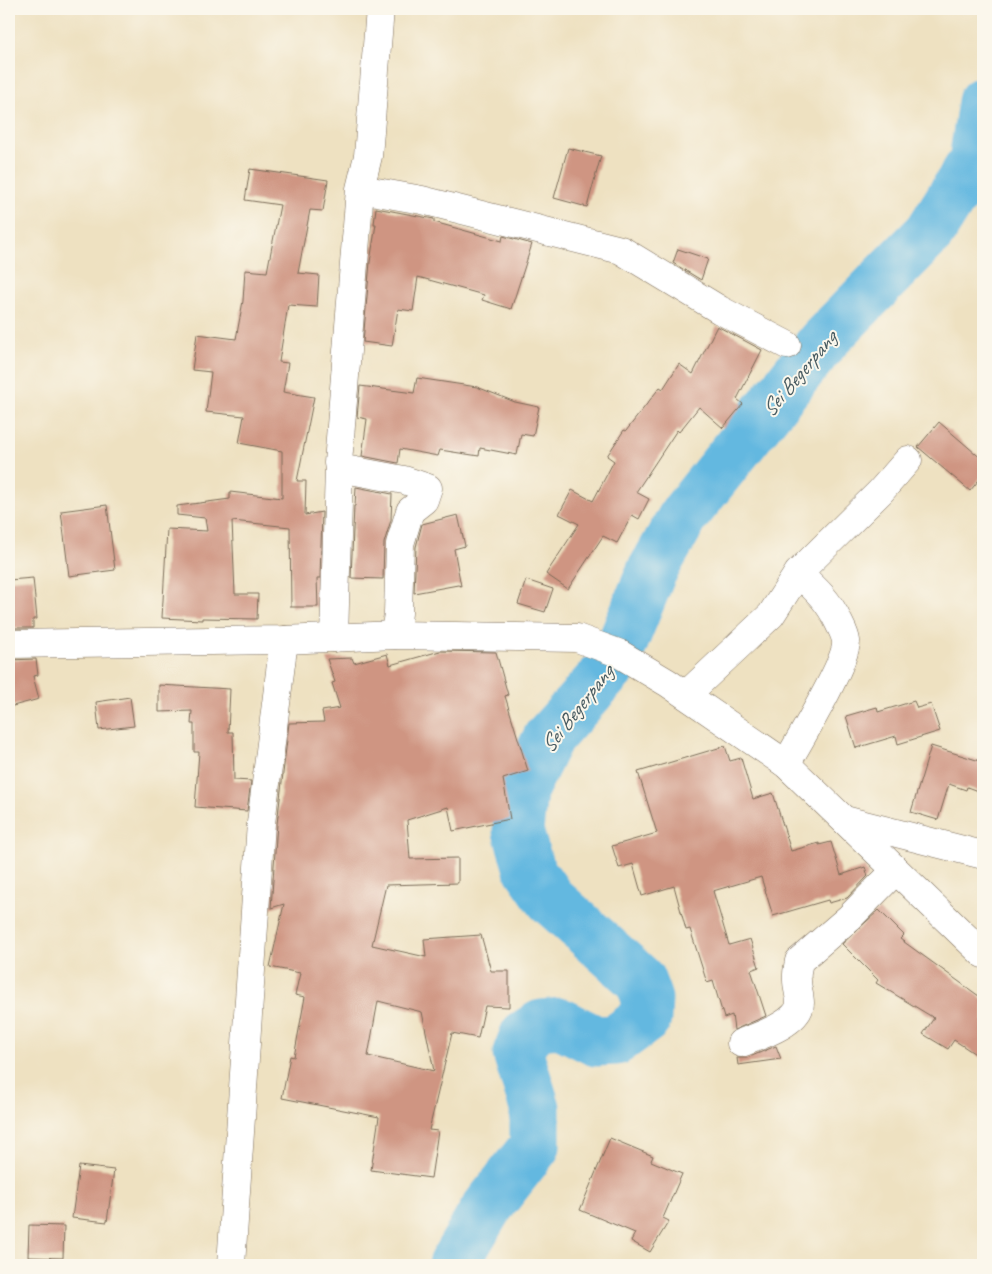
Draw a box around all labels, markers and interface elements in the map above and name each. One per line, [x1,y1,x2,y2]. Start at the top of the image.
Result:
water label: Sei Begerpang [755,323,845,422]
water label: Sei Begerpang [534,657,622,758]

